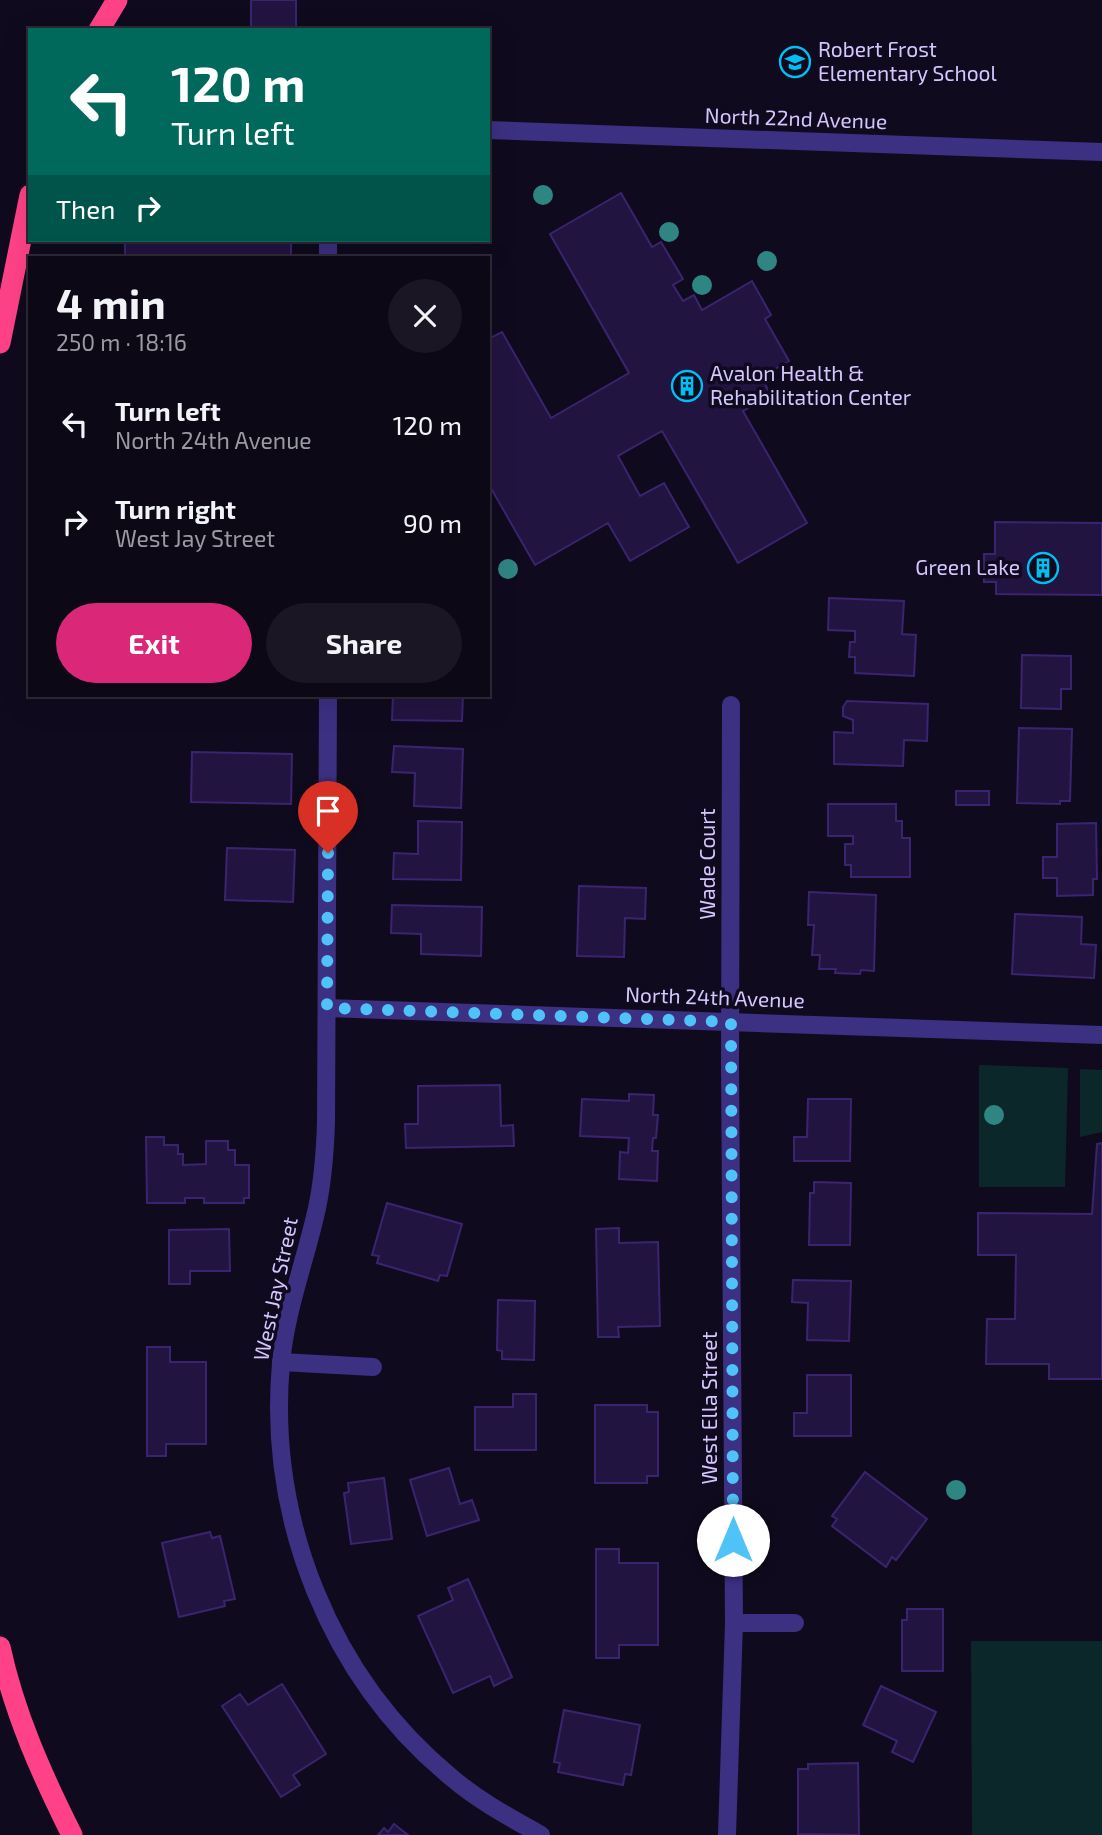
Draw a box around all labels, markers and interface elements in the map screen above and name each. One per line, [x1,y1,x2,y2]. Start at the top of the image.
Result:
place label: Robert Frost Elementary School [818,36,998,85]
school or university icon: Robert Frost Elementary School [778,45,812,79]
text: 120 m [171,53,305,112]
icon: left [56,56,147,147]
street label: North 22nd Avenue [704,102,888,133]
text: Turn left [171,113,295,151]
icon: right [129,189,167,227]
text: Then [56,193,115,224]
text: 4 min [56,277,166,327]
button: close [388,279,462,353]
text: 250 m · 18:16 [56,328,187,356]
place label: Avalon Health & Rehabilitation Center [710,360,912,409]
building icon: Avalon Health & Rehabilitation Center [670,369,704,403]
text: Turn left [115,395,221,426]
icon: left [56,405,94,443]
text: 120 m [393,409,462,440]
text: North 24th Avenue [115,426,312,454]
text: Turn right [115,493,236,524]
icon: right [56,503,94,541]
text: 90 m [403,507,462,538]
text: West Jay Street [115,524,275,552]
building icon: Green Lake [1026,551,1060,585]
place label: Green Lake [915,554,1020,579]
button: Exit [56,603,252,683]
button: Share [266,603,462,683]
pin [298,781,358,853]
icon: arrive [309,792,347,830]
street label: Wade Court [694,808,719,920]
street label: North 24th Avenue [625,981,805,1012]
street label: West Jay Street [247,1215,302,1363]
street label: West Ella Street [696,1332,721,1484]
position arrow [696,1503,770,1577]

